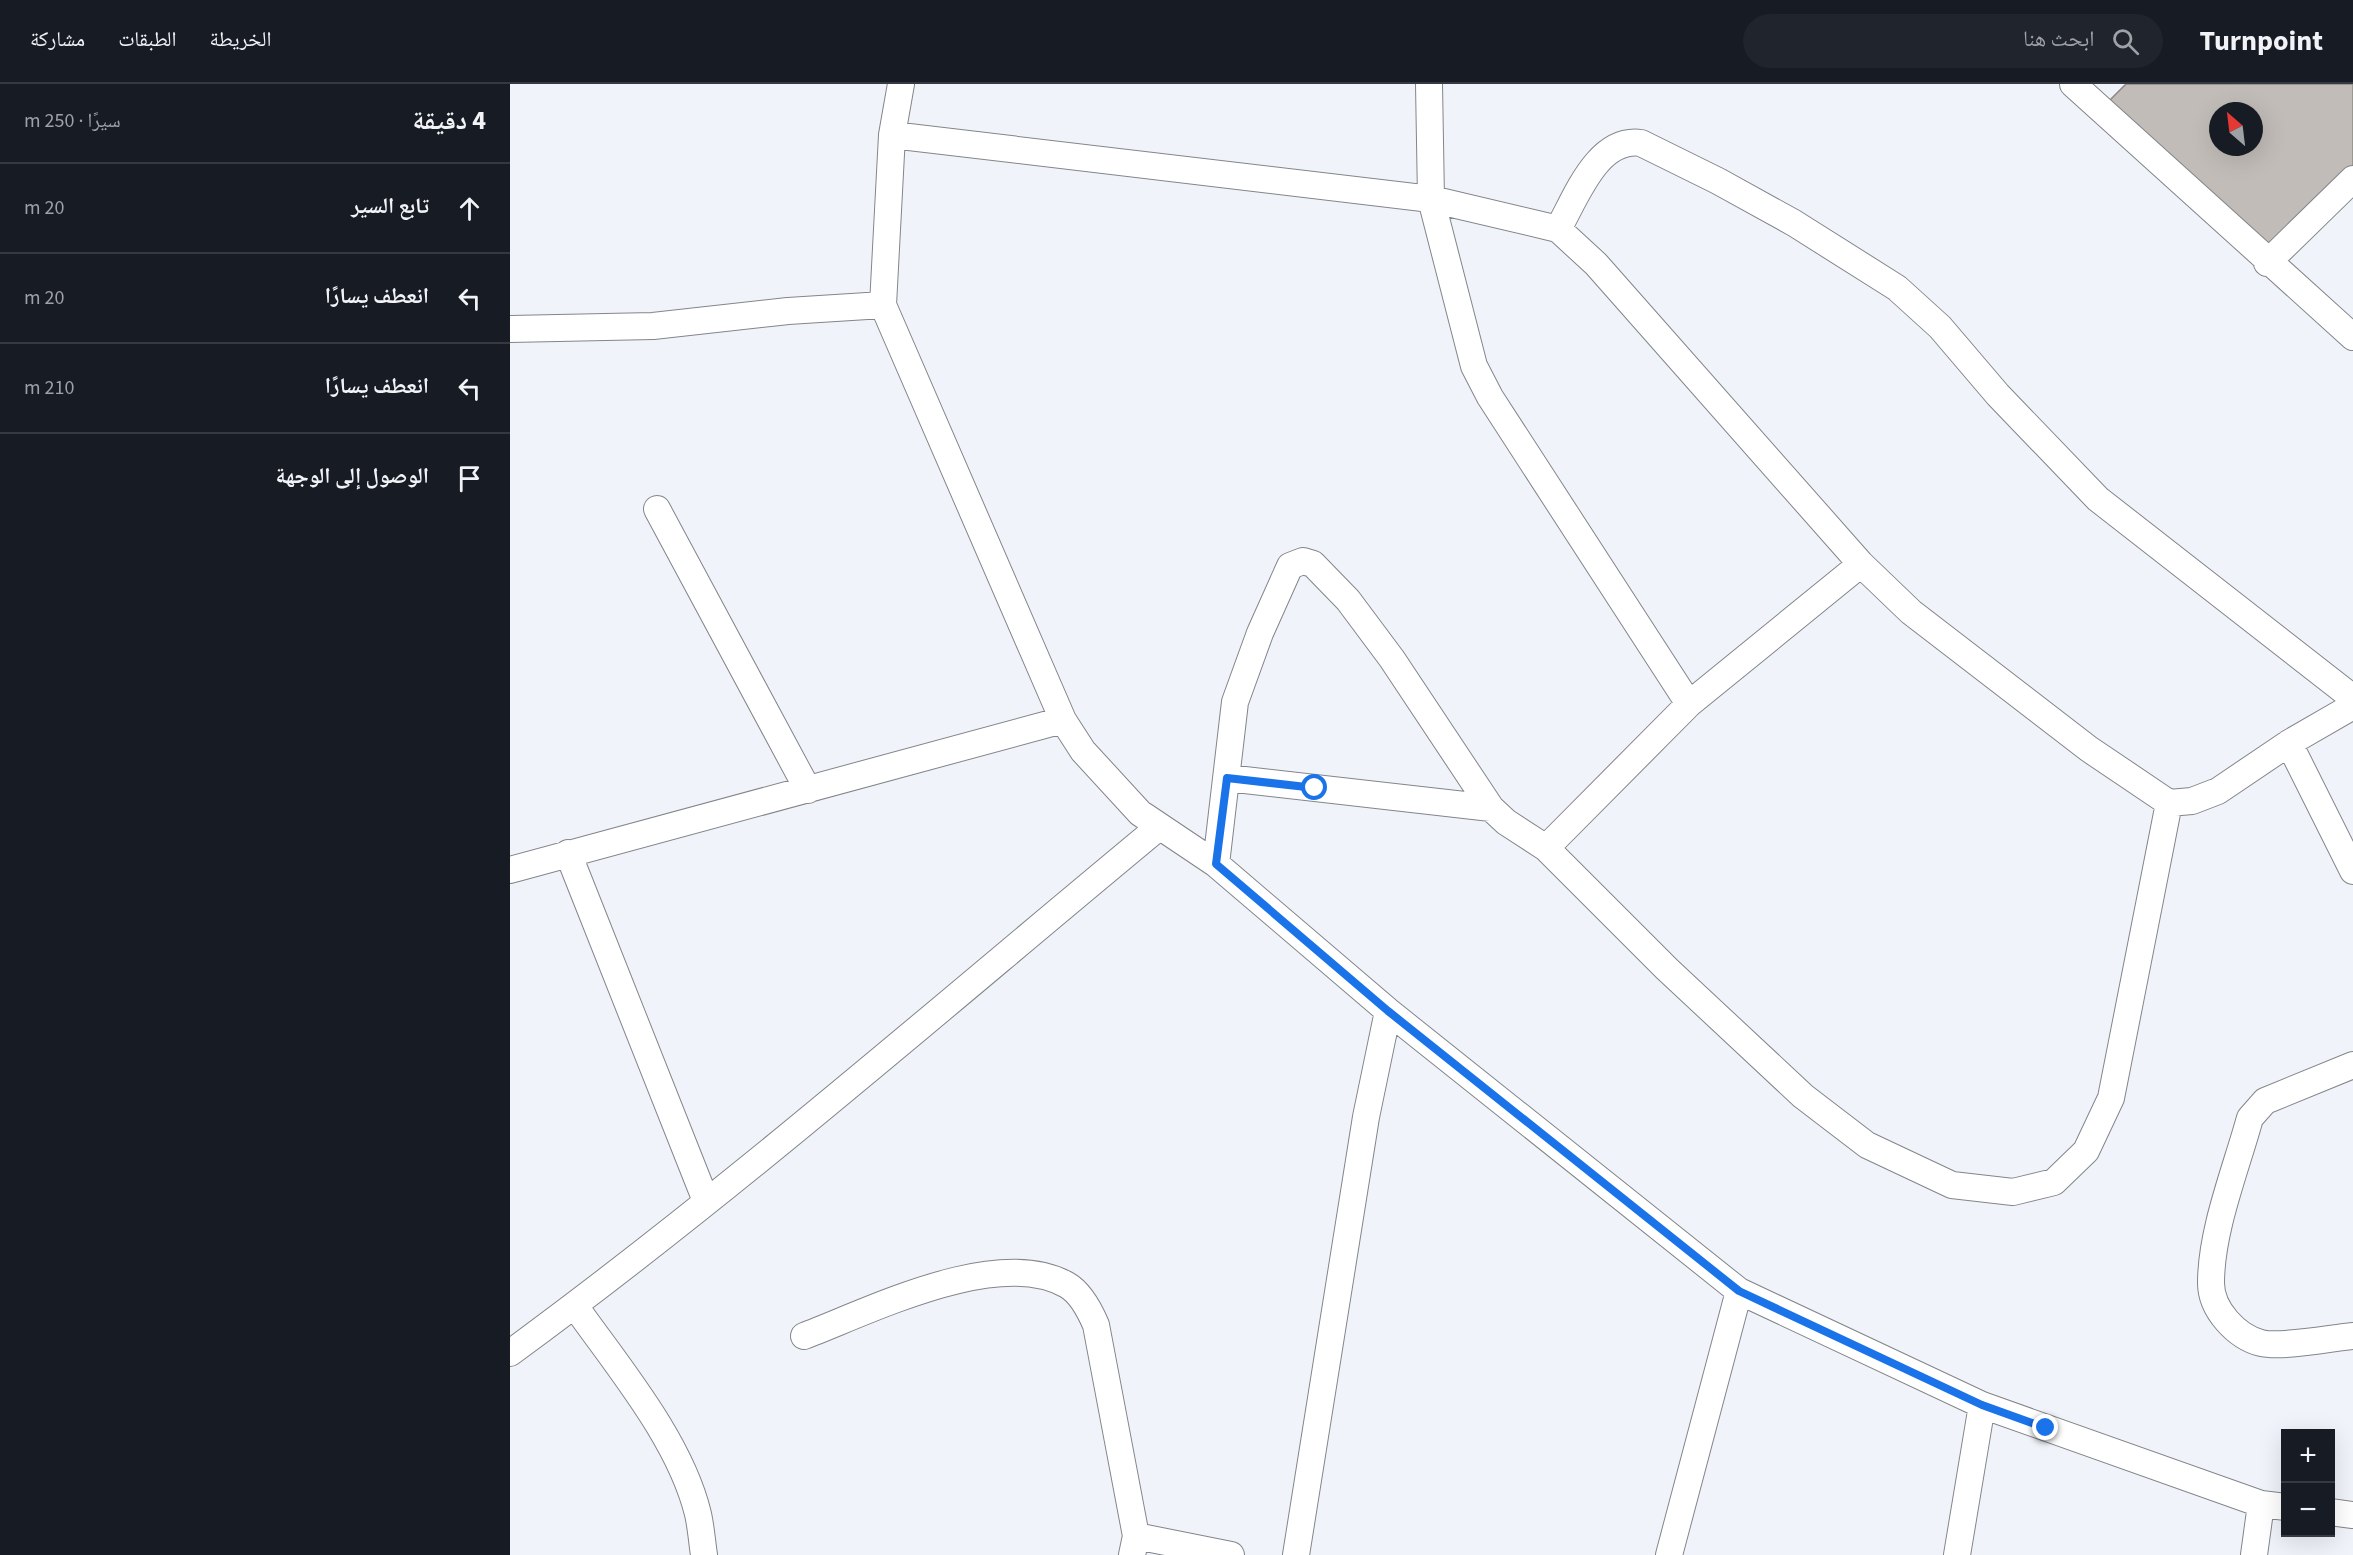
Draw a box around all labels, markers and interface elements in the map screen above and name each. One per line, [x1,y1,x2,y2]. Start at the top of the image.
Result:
search box [1743,14,2163,68]
text: Turnpoint [2199,21,2323,61]
text: ابحث هنا [2023,23,2094,55]
text: مشاركة [30,24,85,54]
text: الطبقات [118,24,177,54]
text: الخريطة [210,24,271,54]
icon: search [2109,25,2142,58]
text: 4 دقيقة [412,102,486,139]
north arrow [2209,102,2263,156]
text: سيرًا · 250 m [24,107,121,135]
text: تابع السير [351,190,429,222]
icon: ahead [453,192,486,225]
text: 20 m [24,194,64,222]
text: انعطف يسارًا [325,280,429,312]
icon: left [453,282,486,315]
text: 20 m [24,284,64,312]
text: انعطف يسارًا [325,370,429,402]
icon: left [453,372,486,405]
text: 210 m [24,374,74,402]
text: الوصول إلى الوجهة [276,460,429,492]
icon: arrive [453,462,486,495]
route start [1301,774,1327,800]
route end [2032,1414,2058,1440]
map controls [2281,1429,2335,1537]
button: + [2281,1429,2335,1483]
button: − [2281,1483,2335,1537]

